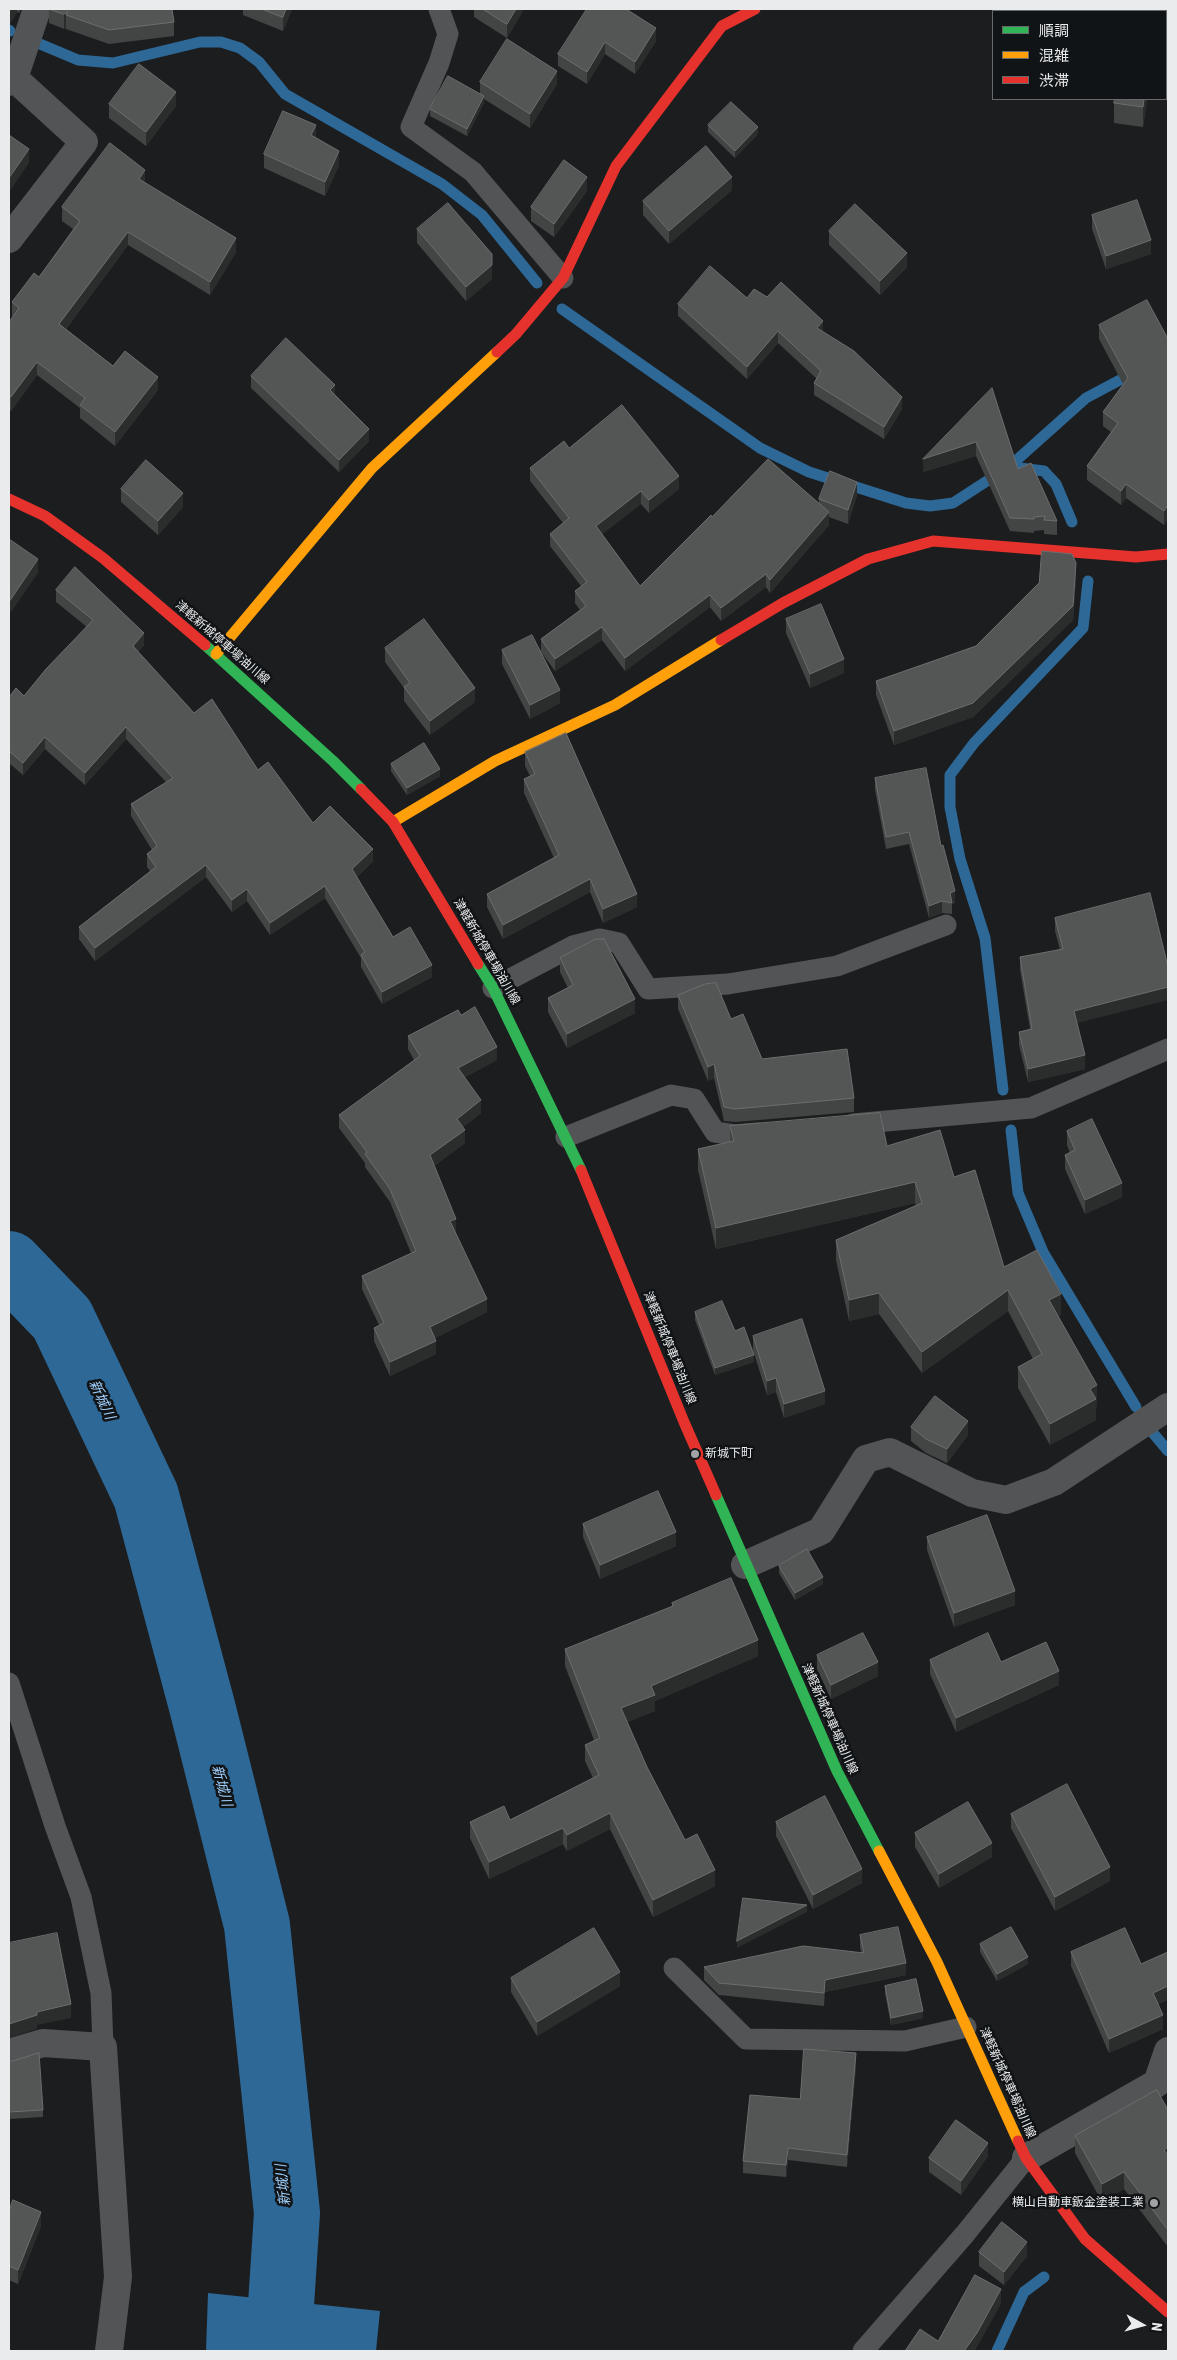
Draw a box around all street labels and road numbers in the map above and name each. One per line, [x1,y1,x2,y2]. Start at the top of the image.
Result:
street label: 津軽新城停車場油川線 [172,598,272,688]
street label: 津軽新城停車場油川線 [450,896,522,1008]
street label: 津軽新城停車場油川線 [640,1290,698,1406]
street label: 津軽新城停車場油川線 [798,1661,860,1777]
street label: 津軽新城停車場油川線 [976,2025,1038,2141]

